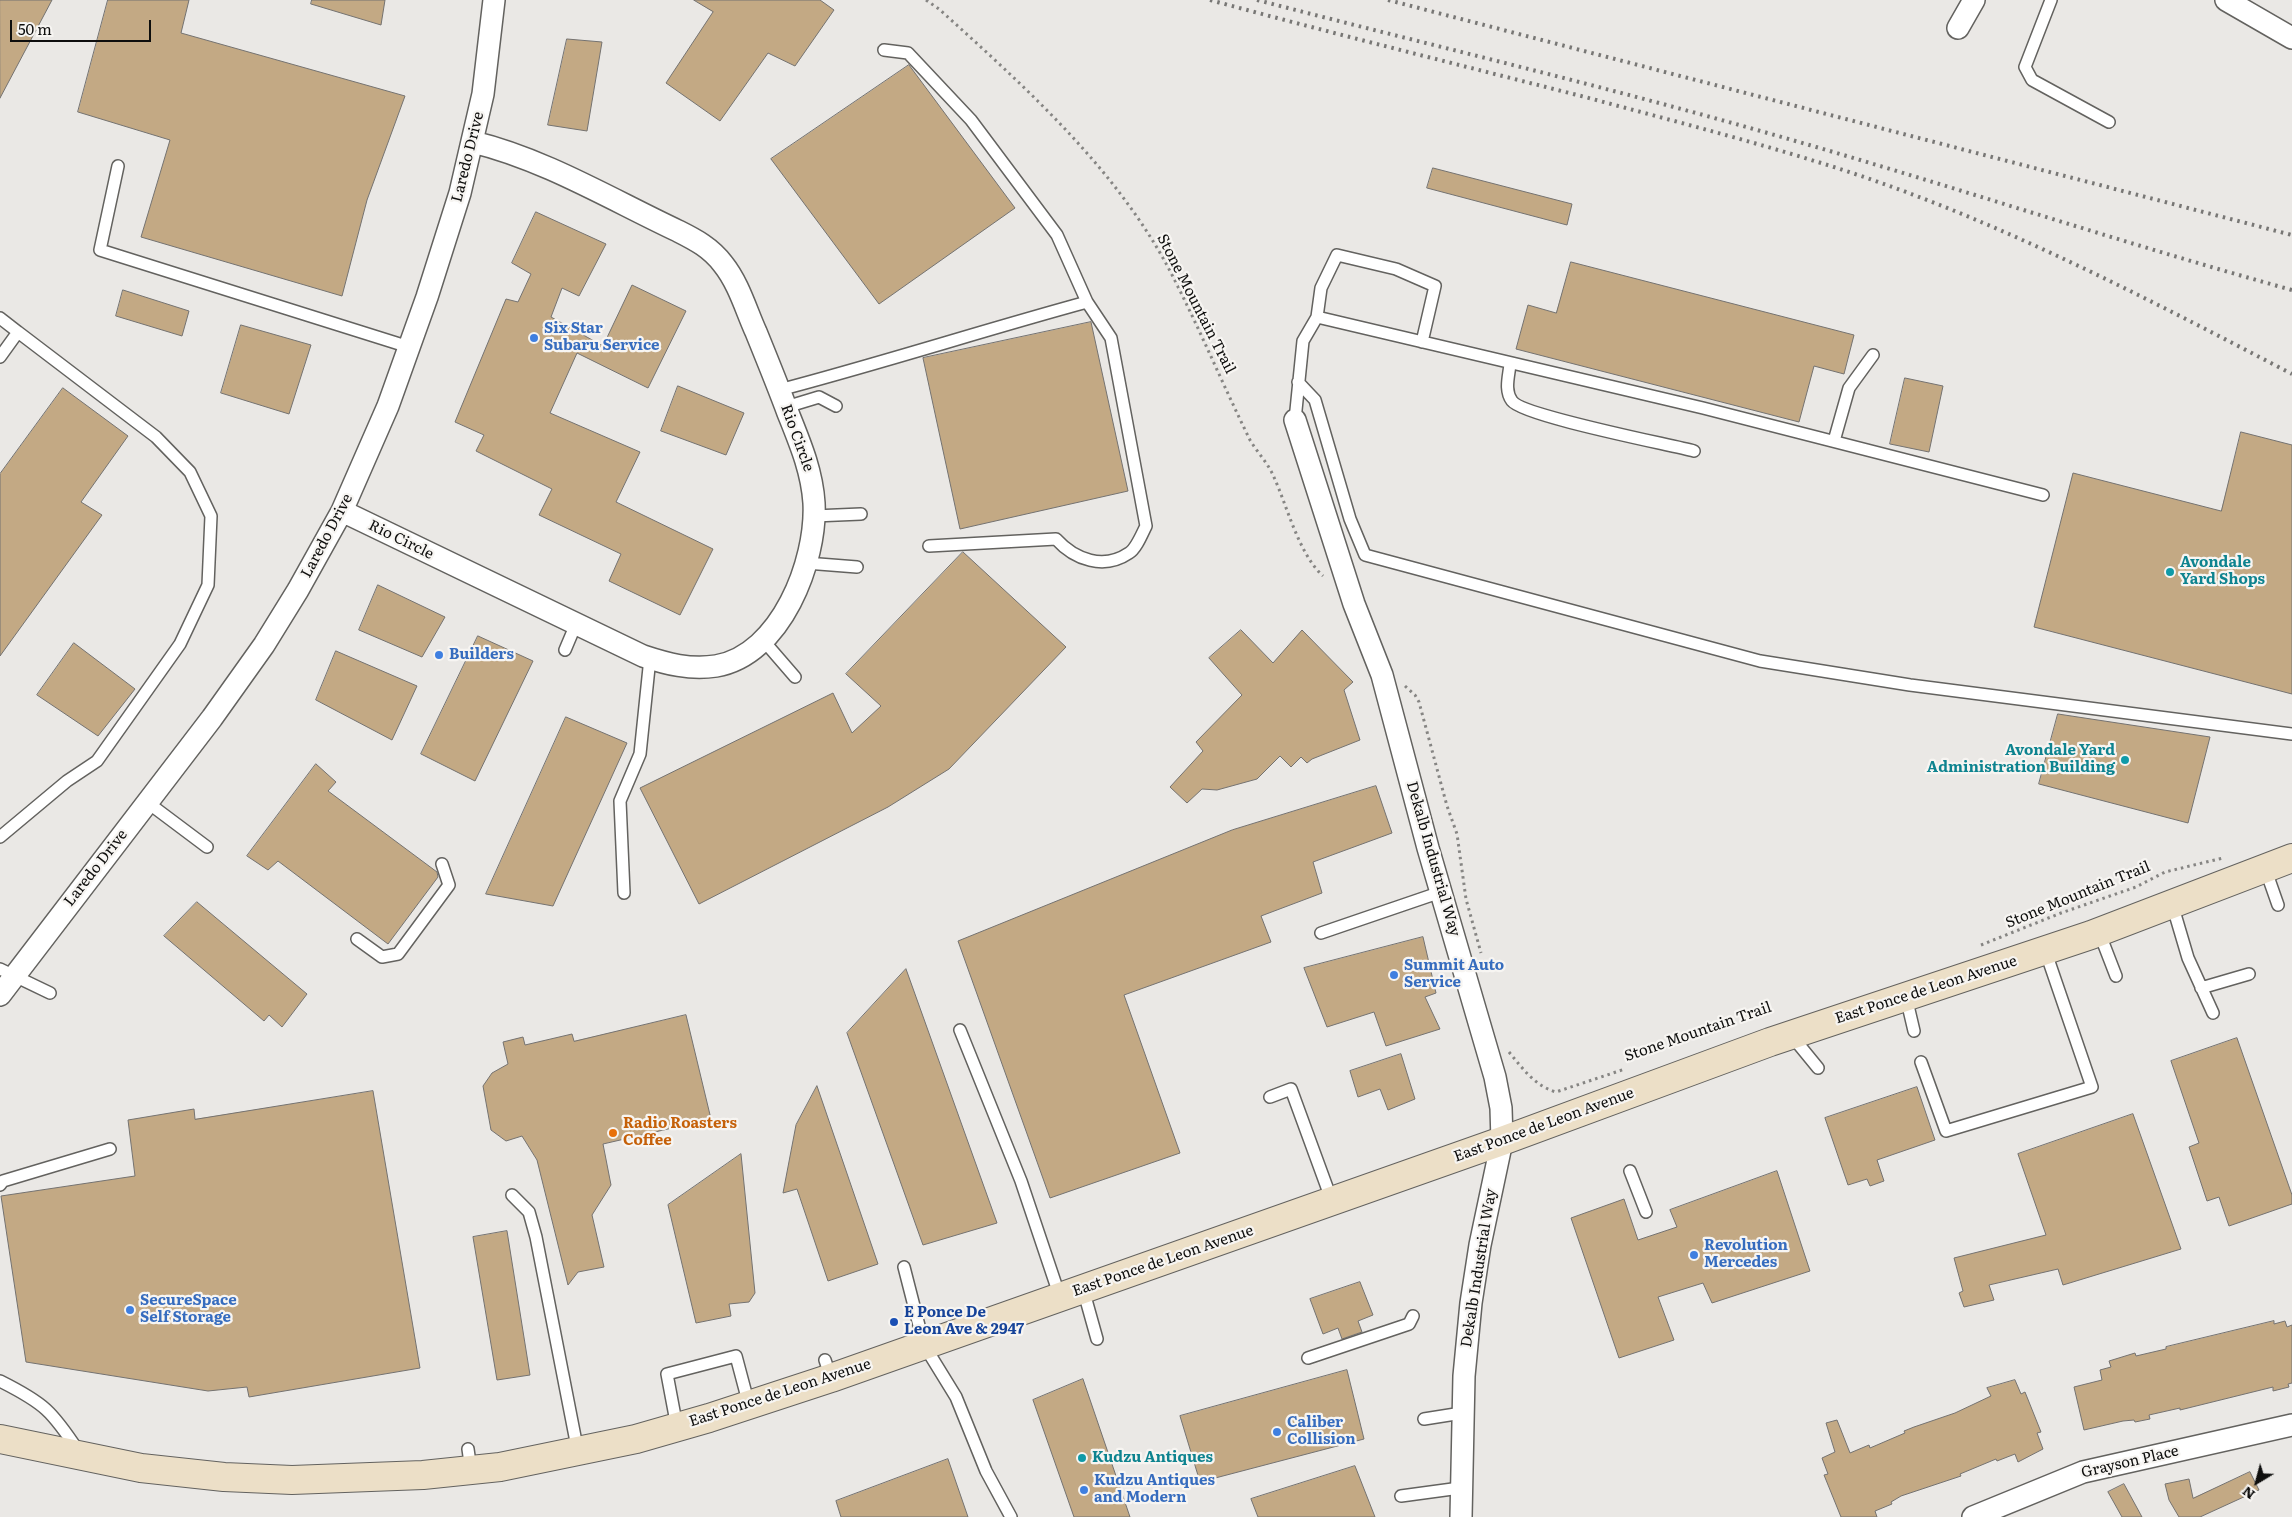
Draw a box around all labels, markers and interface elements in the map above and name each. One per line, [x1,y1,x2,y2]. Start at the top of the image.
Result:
scale bar [12,10,154,42]
text: 50 m [18,17,52,40]
street label: Laredo Drive [448,110,488,204]
street label: Stone Mountain Trail [1153,231,1239,377]
place label: Six Star Subaru Service [544,320,660,355]
marker: Six Star Subaru Service [528,332,540,344]
street label: Rio Circle [777,402,817,474]
street label: Laredo Drive [297,491,357,581]
street label: Rio Circle [366,517,436,563]
place label: Avondale Yard Shops [2180,554,2265,589]
marker: Avondale Yard Shops [2164,566,2176,578]
place label: Builders [449,646,514,664]
marker: Builders [433,649,445,661]
place label: Avondale Yard Administration Building [1927,742,2115,777]
marker: Avondale Yard Administration Building [2119,754,2131,766]
street label: Dekalb Industrial Way [1402,779,1464,939]
street label: Laredo Drive [60,826,132,910]
street label: Stone Mountain Trail [2003,858,2153,932]
street label: East Ponce de Leon Avenue [1833,952,2019,1028]
place label: Summit Auto Service [1404,957,1504,992]
marker: Summit Auto Service [1388,969,1400,981]
street label: Stone Mountain Trail [1622,998,1774,1066]
street label: East Ponce de Leon Avenue [1452,1084,1636,1166]
place label: Radio Roasters Coffee [623,1115,737,1150]
marker: Radio Roasters Coffee [607,1127,619,1139]
street label: Dekalb Industrial Way [1458,1187,1500,1349]
street label: East Ponce de Leon Avenue [1070,1222,1256,1300]
place label: Revolution Mercedes [1704,1237,1788,1272]
marker: Revolution Mercedes [1688,1249,1700,1261]
place label: SecureSpace Self Storage [140,1292,237,1327]
marker: SecureSpace Self Storage [124,1304,136,1316]
place label: E Ponce De Leon Ave & 2947 [904,1304,1024,1339]
marker: E Ponce De Leon Ave & 2947 [888,1316,900,1328]
street label: East Ponce de Leon Avenue [687,1355,873,1431]
place label: Caliber Collision [1287,1414,1356,1449]
marker: Caliber Collision [1271,1426,1283,1438]
street label: Grayson Place [2080,1442,2180,1482]
place label: Kudzu Antiques [1092,1449,1213,1467]
marker: Kudzu Antiques [1076,1452,1088,1464]
north arrow [2232,1457,2282,1507]
place label: Kudzu Antiques and Modern [1094,1472,1215,1507]
text: N [2237,1482,2259,1506]
marker: Kudzu Antiques and Modern [1078,1484,1090,1496]

